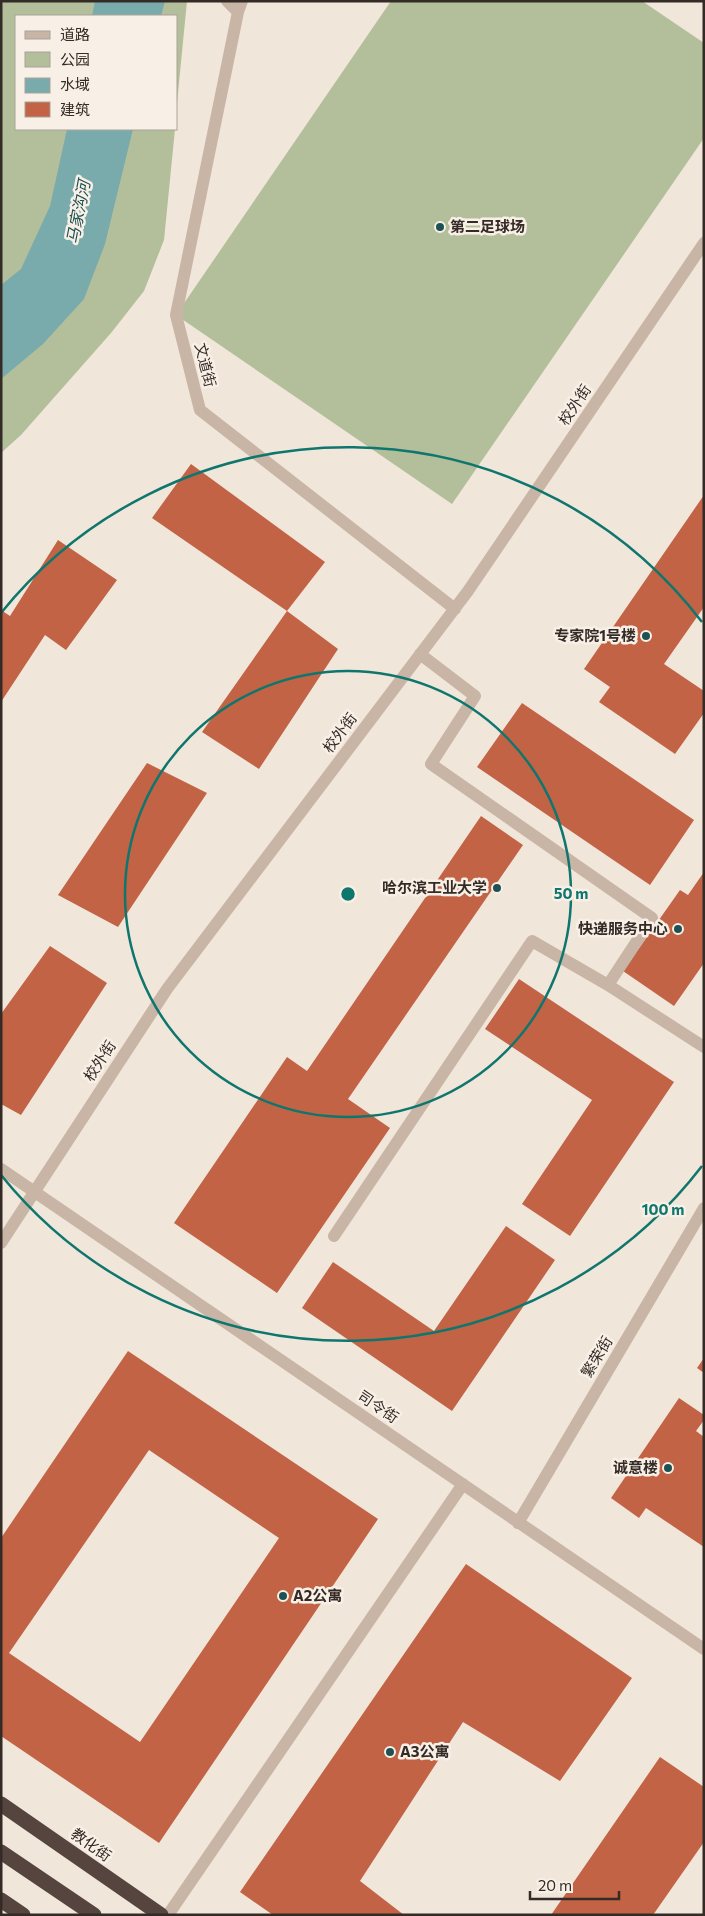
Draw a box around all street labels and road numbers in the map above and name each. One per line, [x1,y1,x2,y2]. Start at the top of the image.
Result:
street label: 文道街 [192,341,220,389]
street label: 校外街 [554,381,594,428]
street label: 校外街 [318,709,360,756]
street label: 校外街 [79,1037,119,1084]
street label: 繁荣街 [577,1333,615,1380]
street label: 司令街 [355,1386,402,1426]
street label: 教化街 [68,1824,115,1864]

